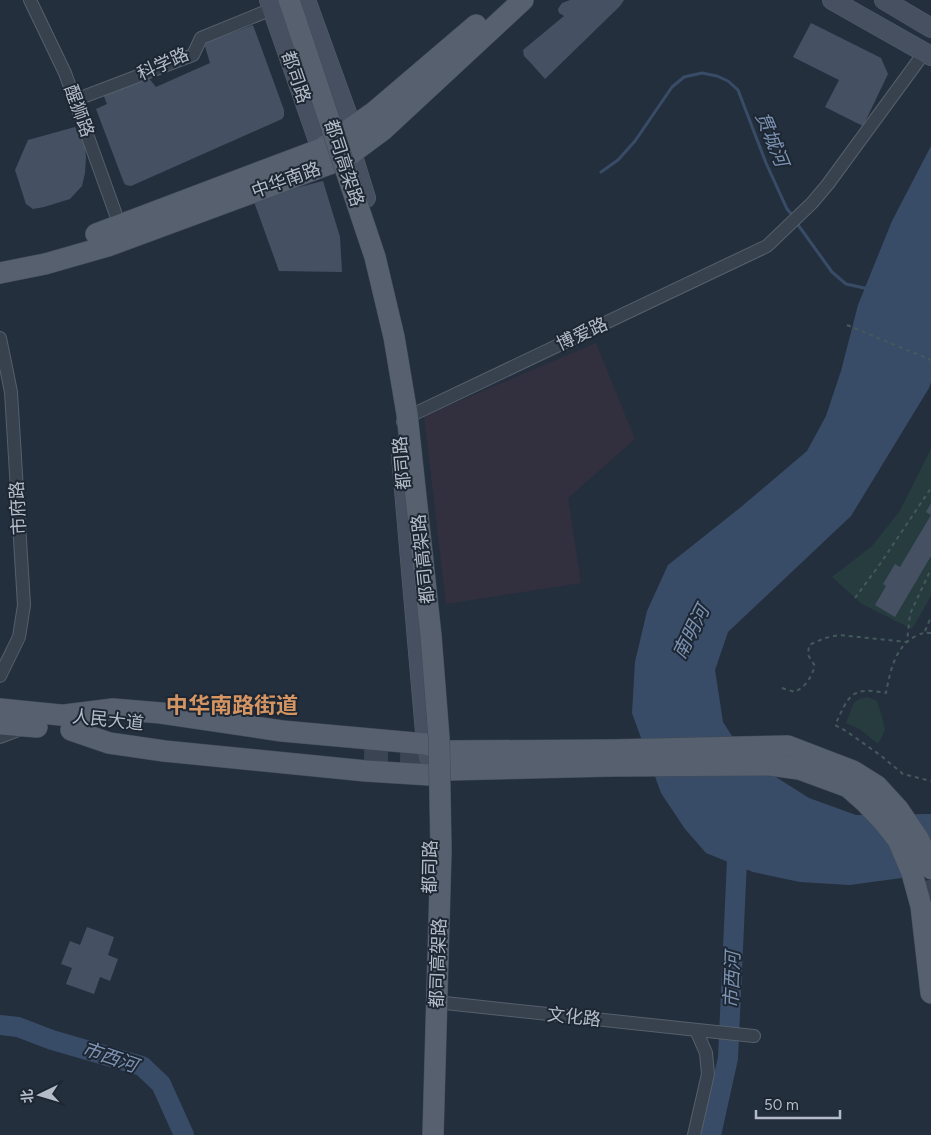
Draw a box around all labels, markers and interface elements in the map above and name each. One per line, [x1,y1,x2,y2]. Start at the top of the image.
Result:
street label: 科学路 [134,43,192,85]
street label: 都司路 [277,48,315,106]
street label: 醒狮路 [59,82,99,140]
water label: 贯城河 [751,108,795,173]
street label: 都司高架路 [320,117,368,209]
street label: 中华南路 [248,157,324,203]
street label: 博爱路 [553,313,611,355]
street label: 都司路 [389,435,415,491]
street label: 市府路 [6,480,30,536]
street label: 都司高架路 [407,513,439,605]
water label: 南明河 [668,598,716,663]
district label: 中华南路街道 [166,692,298,719]
street label: 人民大道 [71,705,145,735]
street label: 都司路 [419,840,441,894]
street label: 都司高架路 [425,918,451,1008]
water label: 市西河 [720,947,745,1009]
street label: 文化路 [546,1003,602,1031]
water label: 市西河 [79,1037,144,1078]
north arrow [15,1070,65,1120]
text: 北 [18,1088,37,1104]
scale bar [756,1088,840,1120]
text: 50 m [764,1096,799,1114]

